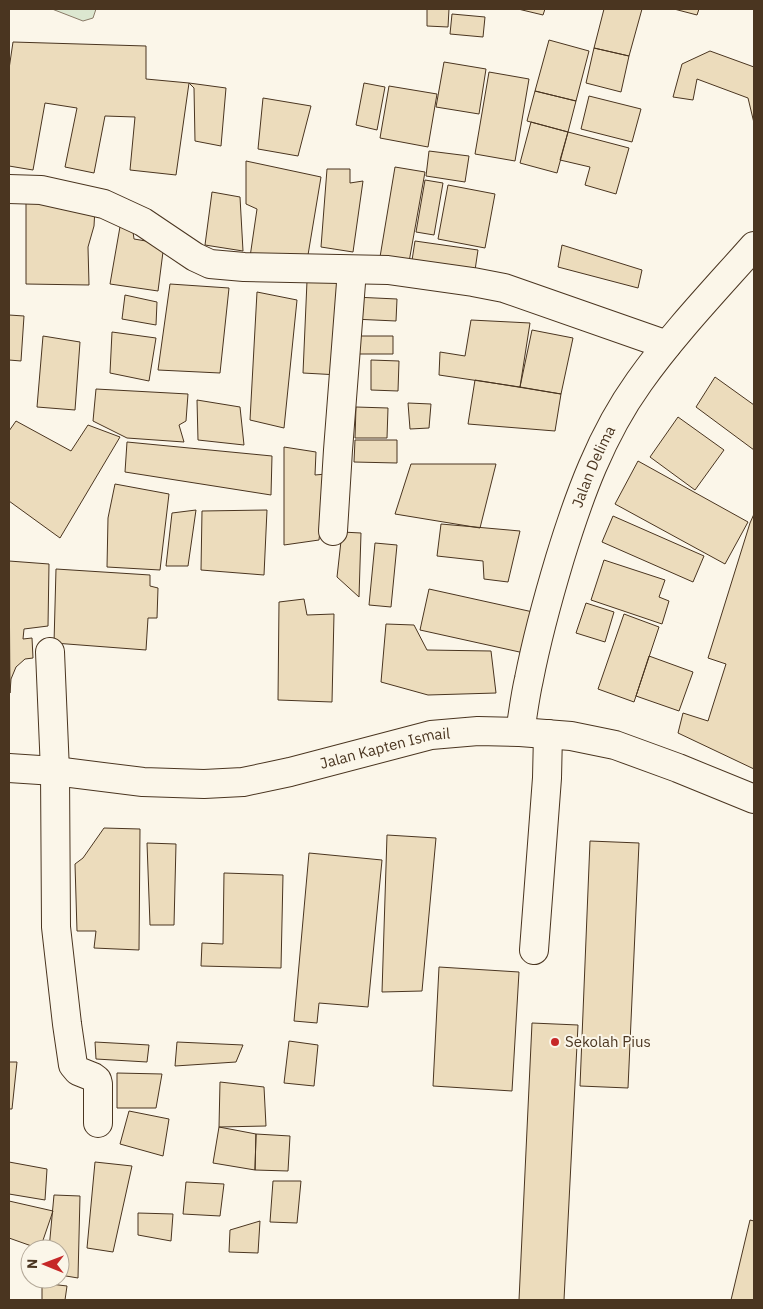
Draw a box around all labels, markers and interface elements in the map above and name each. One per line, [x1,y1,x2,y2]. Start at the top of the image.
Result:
street label: Jalan Delima [567,422,619,510]
street label: Jalan Kapten Ismail [318,723,451,773]
place label: Sekolah Pius [565,1032,651,1051]
marker: Sekolah Pius [549,1036,561,1048]
north arrow [20,1239,70,1289]
text: N [23,1259,41,1269]

